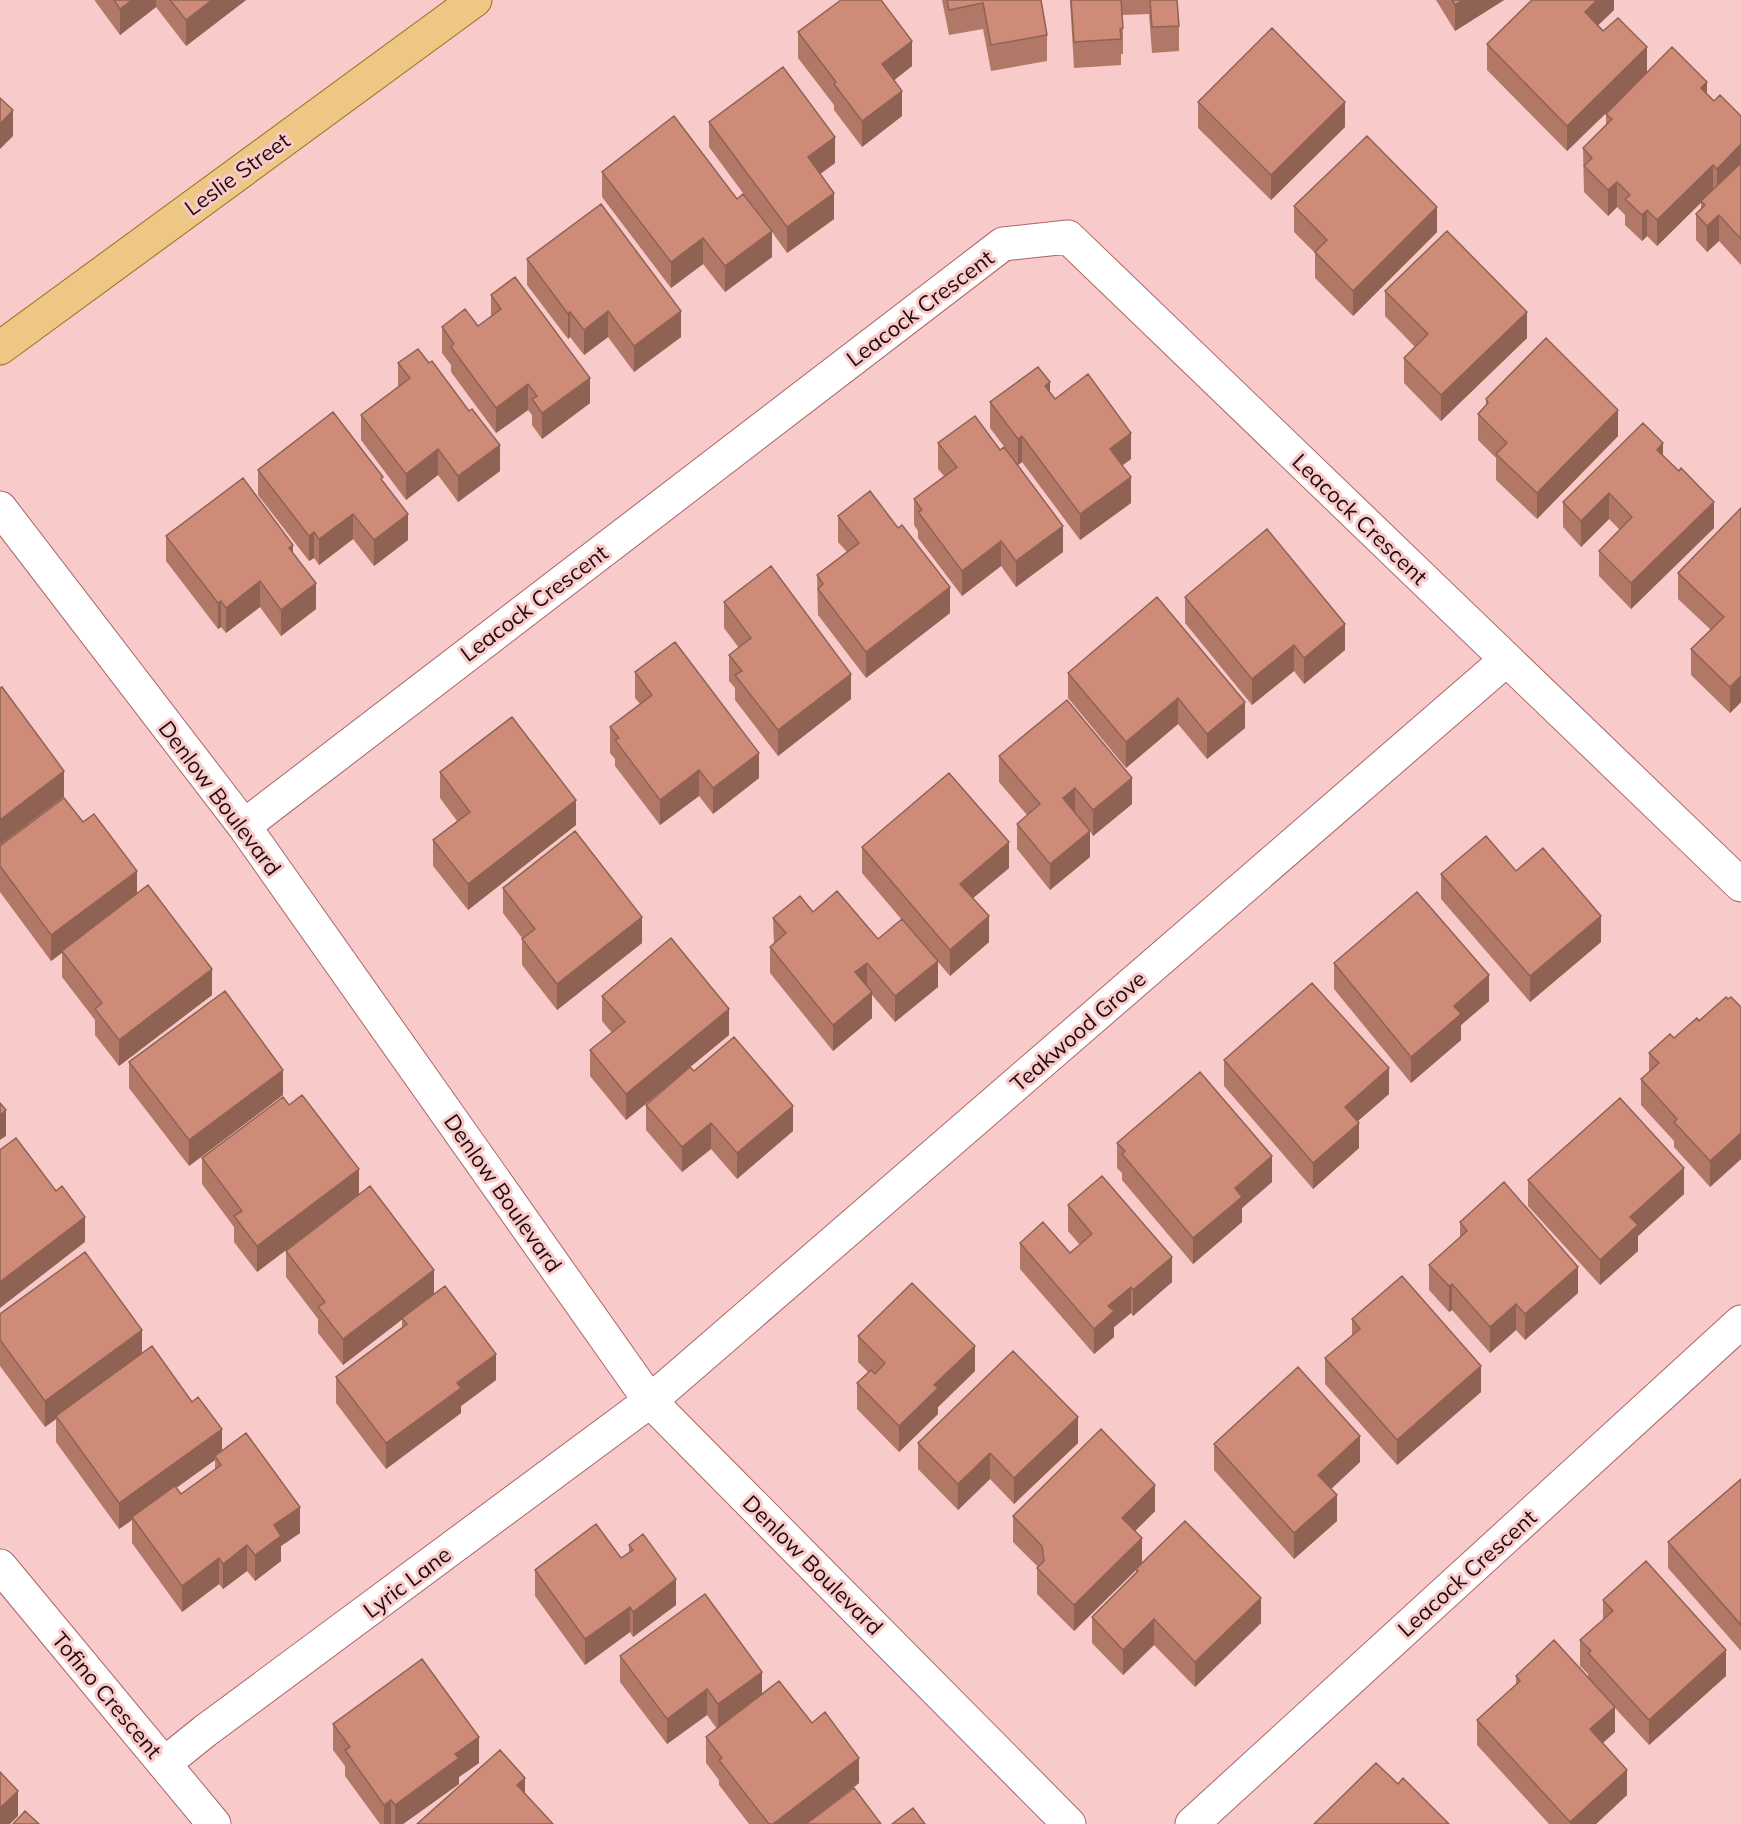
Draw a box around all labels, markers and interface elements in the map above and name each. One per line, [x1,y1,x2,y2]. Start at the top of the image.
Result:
street label: Leslie Street [179,126,296,222]
street label: Leacock Crescent [841,243,999,373]
street label: Leacock Crescent [1287,447,1434,591]
street label: Leacock Crescent [455,538,613,668]
street label: Denlow Boulevard [153,715,287,881]
street label: Teakwood Grove [1004,964,1152,1098]
street label: Denlow Boulevard [438,1108,568,1278]
street label: Denlow Boulevard [737,1489,889,1641]
street label: Leacock Crescent [1392,1503,1542,1643]
street label: Lyric Lane [358,1540,456,1624]
street label: Tofino Crescent [46,1626,168,1764]

